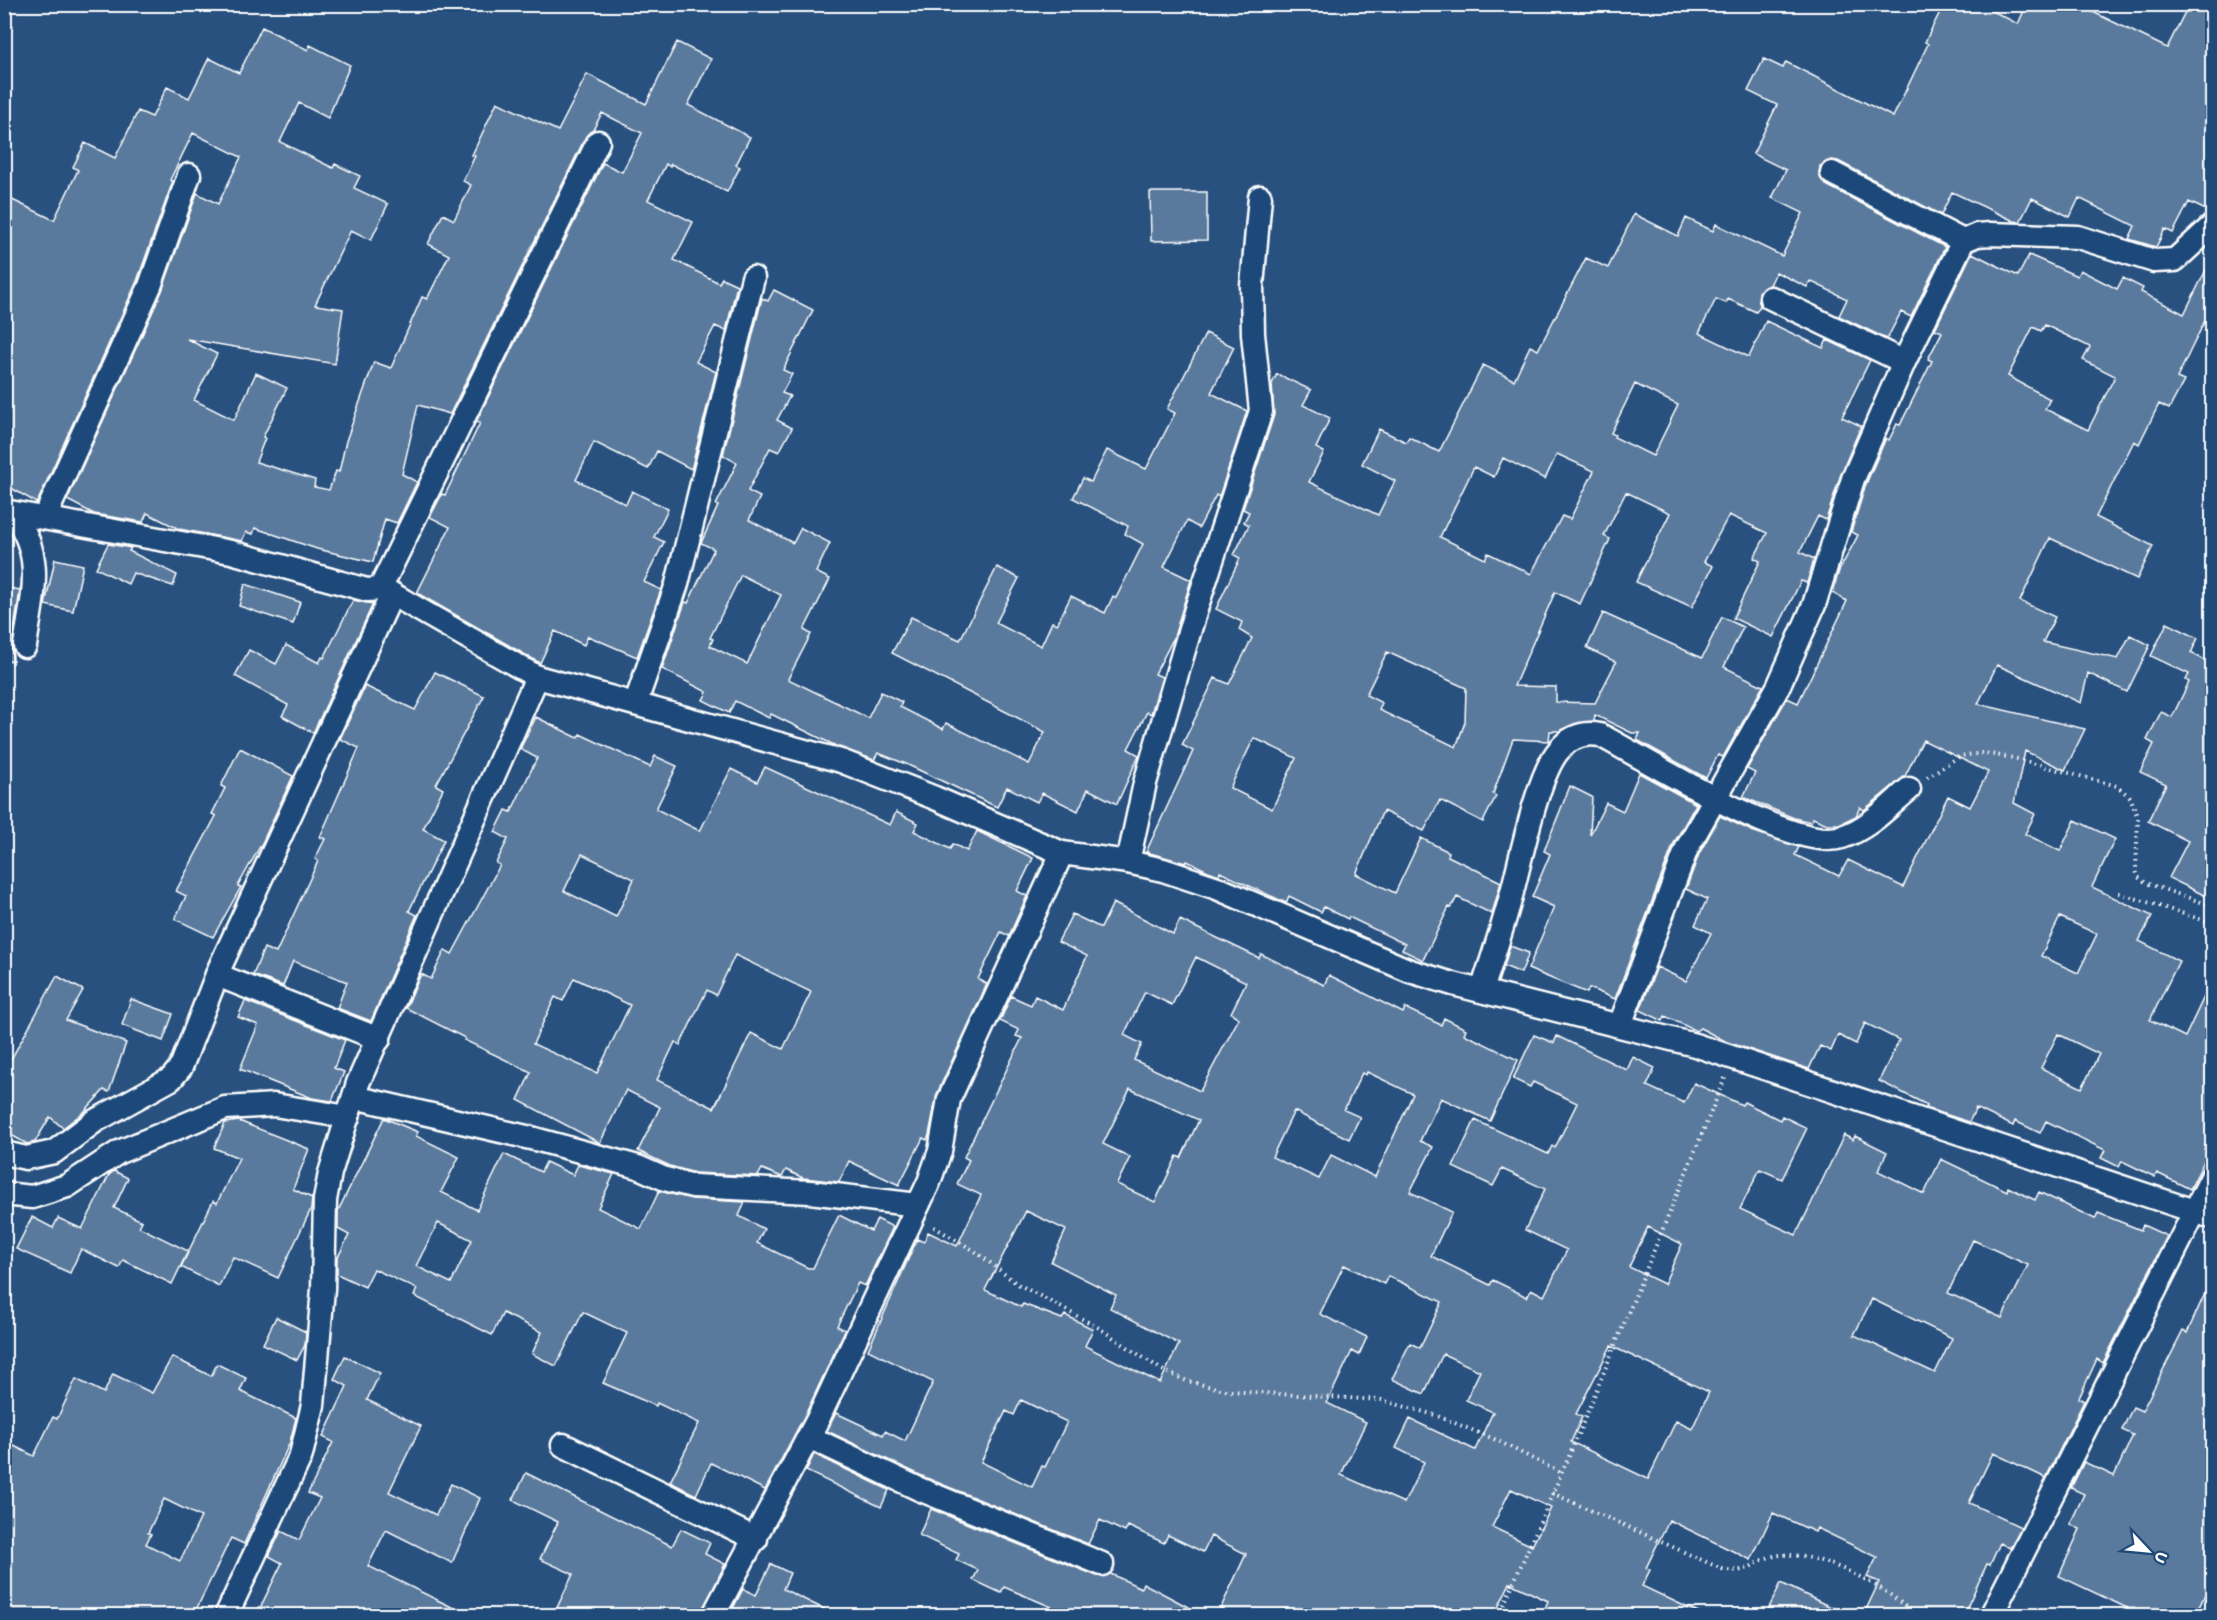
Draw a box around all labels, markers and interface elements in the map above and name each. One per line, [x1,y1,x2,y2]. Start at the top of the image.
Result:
north arrow [2118,1521,2178,1581]
text: U [2150,1548,2172,1566]

